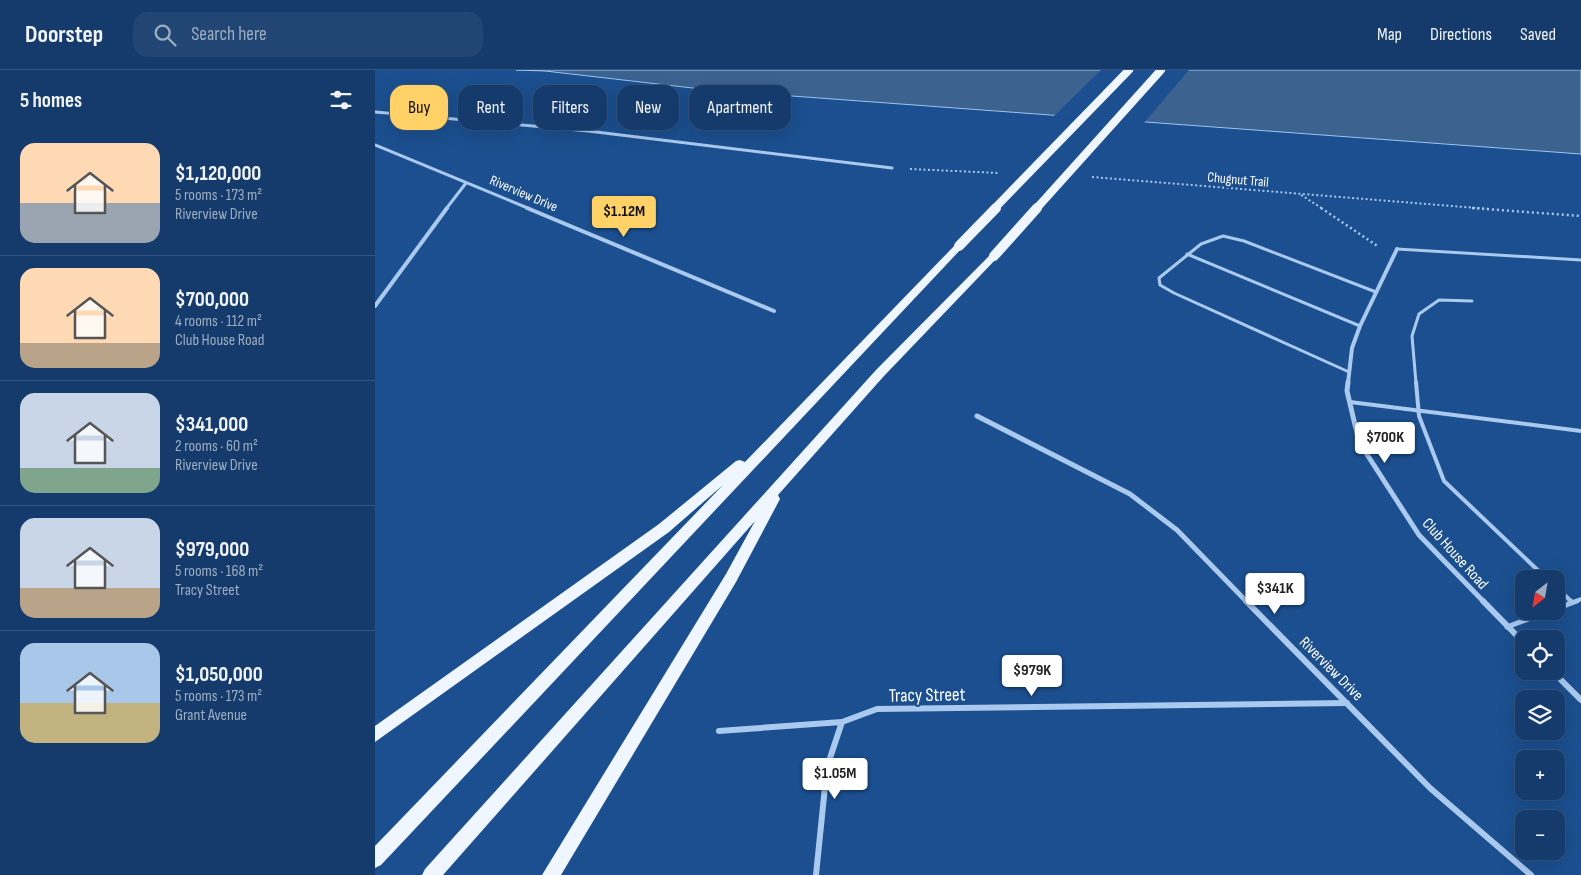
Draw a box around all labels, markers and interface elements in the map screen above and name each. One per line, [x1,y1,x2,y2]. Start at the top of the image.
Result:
search box [133,12,483,57]
text: Doorstep [25,20,103,49]
icon: search [151,21,179,49]
text: Search here [191,23,267,46]
text: Map [1377,24,1402,45]
text: Directions [1430,24,1492,45]
text: Saved [1520,24,1556,45]
chip: Buy [390,85,448,130]
chip: Rent [458,85,523,130]
chip: Filters [533,85,607,130]
chip: New [617,85,679,130]
chip: Apartment [689,85,791,130]
icon: filters [327,86,355,114]
text: 5 homes [20,88,82,113]
text: $1,120,000 [175,161,261,186]
icon: home [60,163,120,223]
street label: Chugnut Trail [1207,168,1269,191]
street label: Riverview Drive [487,172,560,215]
text: 5 rooms · 173 m² [175,186,262,205]
pin: $1.12M [583,196,665,238]
text: $1.12M [603,202,645,221]
text: Riverview Drive [175,205,258,224]
text: $700,000 [175,287,249,312]
icon: home [60,288,120,348]
text: 4 rooms · 112 m² [175,312,262,331]
text: Club House Road [175,331,264,350]
text: $341,000 [175,412,248,437]
icon: home [60,413,120,473]
pin: $700K [1350,422,1420,464]
text: $700K [1366,428,1404,447]
text: 2 rooms · 60 m² [175,437,258,456]
text: Riverview Drive [175,456,258,475]
street label: Club House Road [1418,514,1492,594]
text: $979,000 [175,537,249,562]
icon: home [60,538,120,598]
text: 5 rooms · 168 m² [175,562,263,581]
north arrow [1515,570,1565,620]
map controls [1515,570,1565,860]
pin: $341K [1240,572,1310,615]
text: $341K [1256,579,1294,598]
text: Tracy Street [175,581,240,600]
button: locate [1515,630,1565,680]
street label: Riverview Drive [1295,633,1367,705]
pin: $979K [997,654,1067,697]
text: $979K [1013,661,1051,680]
text: $1,050,000 [175,662,263,687]
icon: home [60,663,120,723]
street label: Tracy Street [888,683,966,708]
text: 5 rooms · 173 m² [175,687,262,706]
button: layers [1515,690,1565,740]
text: Grant Avenue [175,706,247,725]
button: + [1515,750,1565,800]
pin: $1.05M [794,758,876,800]
text: $1.05M [814,764,856,783]
button: − [1515,810,1565,860]

